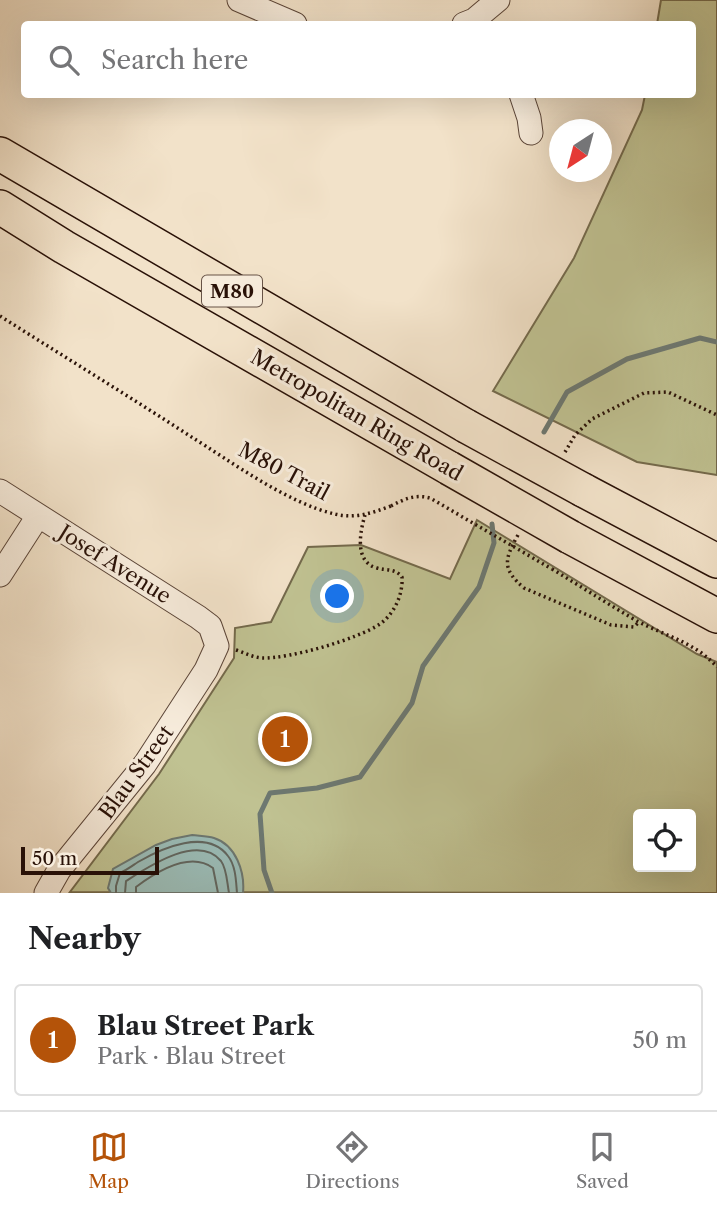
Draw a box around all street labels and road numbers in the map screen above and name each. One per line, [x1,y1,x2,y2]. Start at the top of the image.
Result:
road number: M80 [202,276,262,306]
street label: Metropolitan Ring Road [247,344,468,486]
street label: M80 Trail [234,437,334,505]
street label: Josef Avenue [52,518,176,608]
street label: Blau Street [94,720,179,824]

